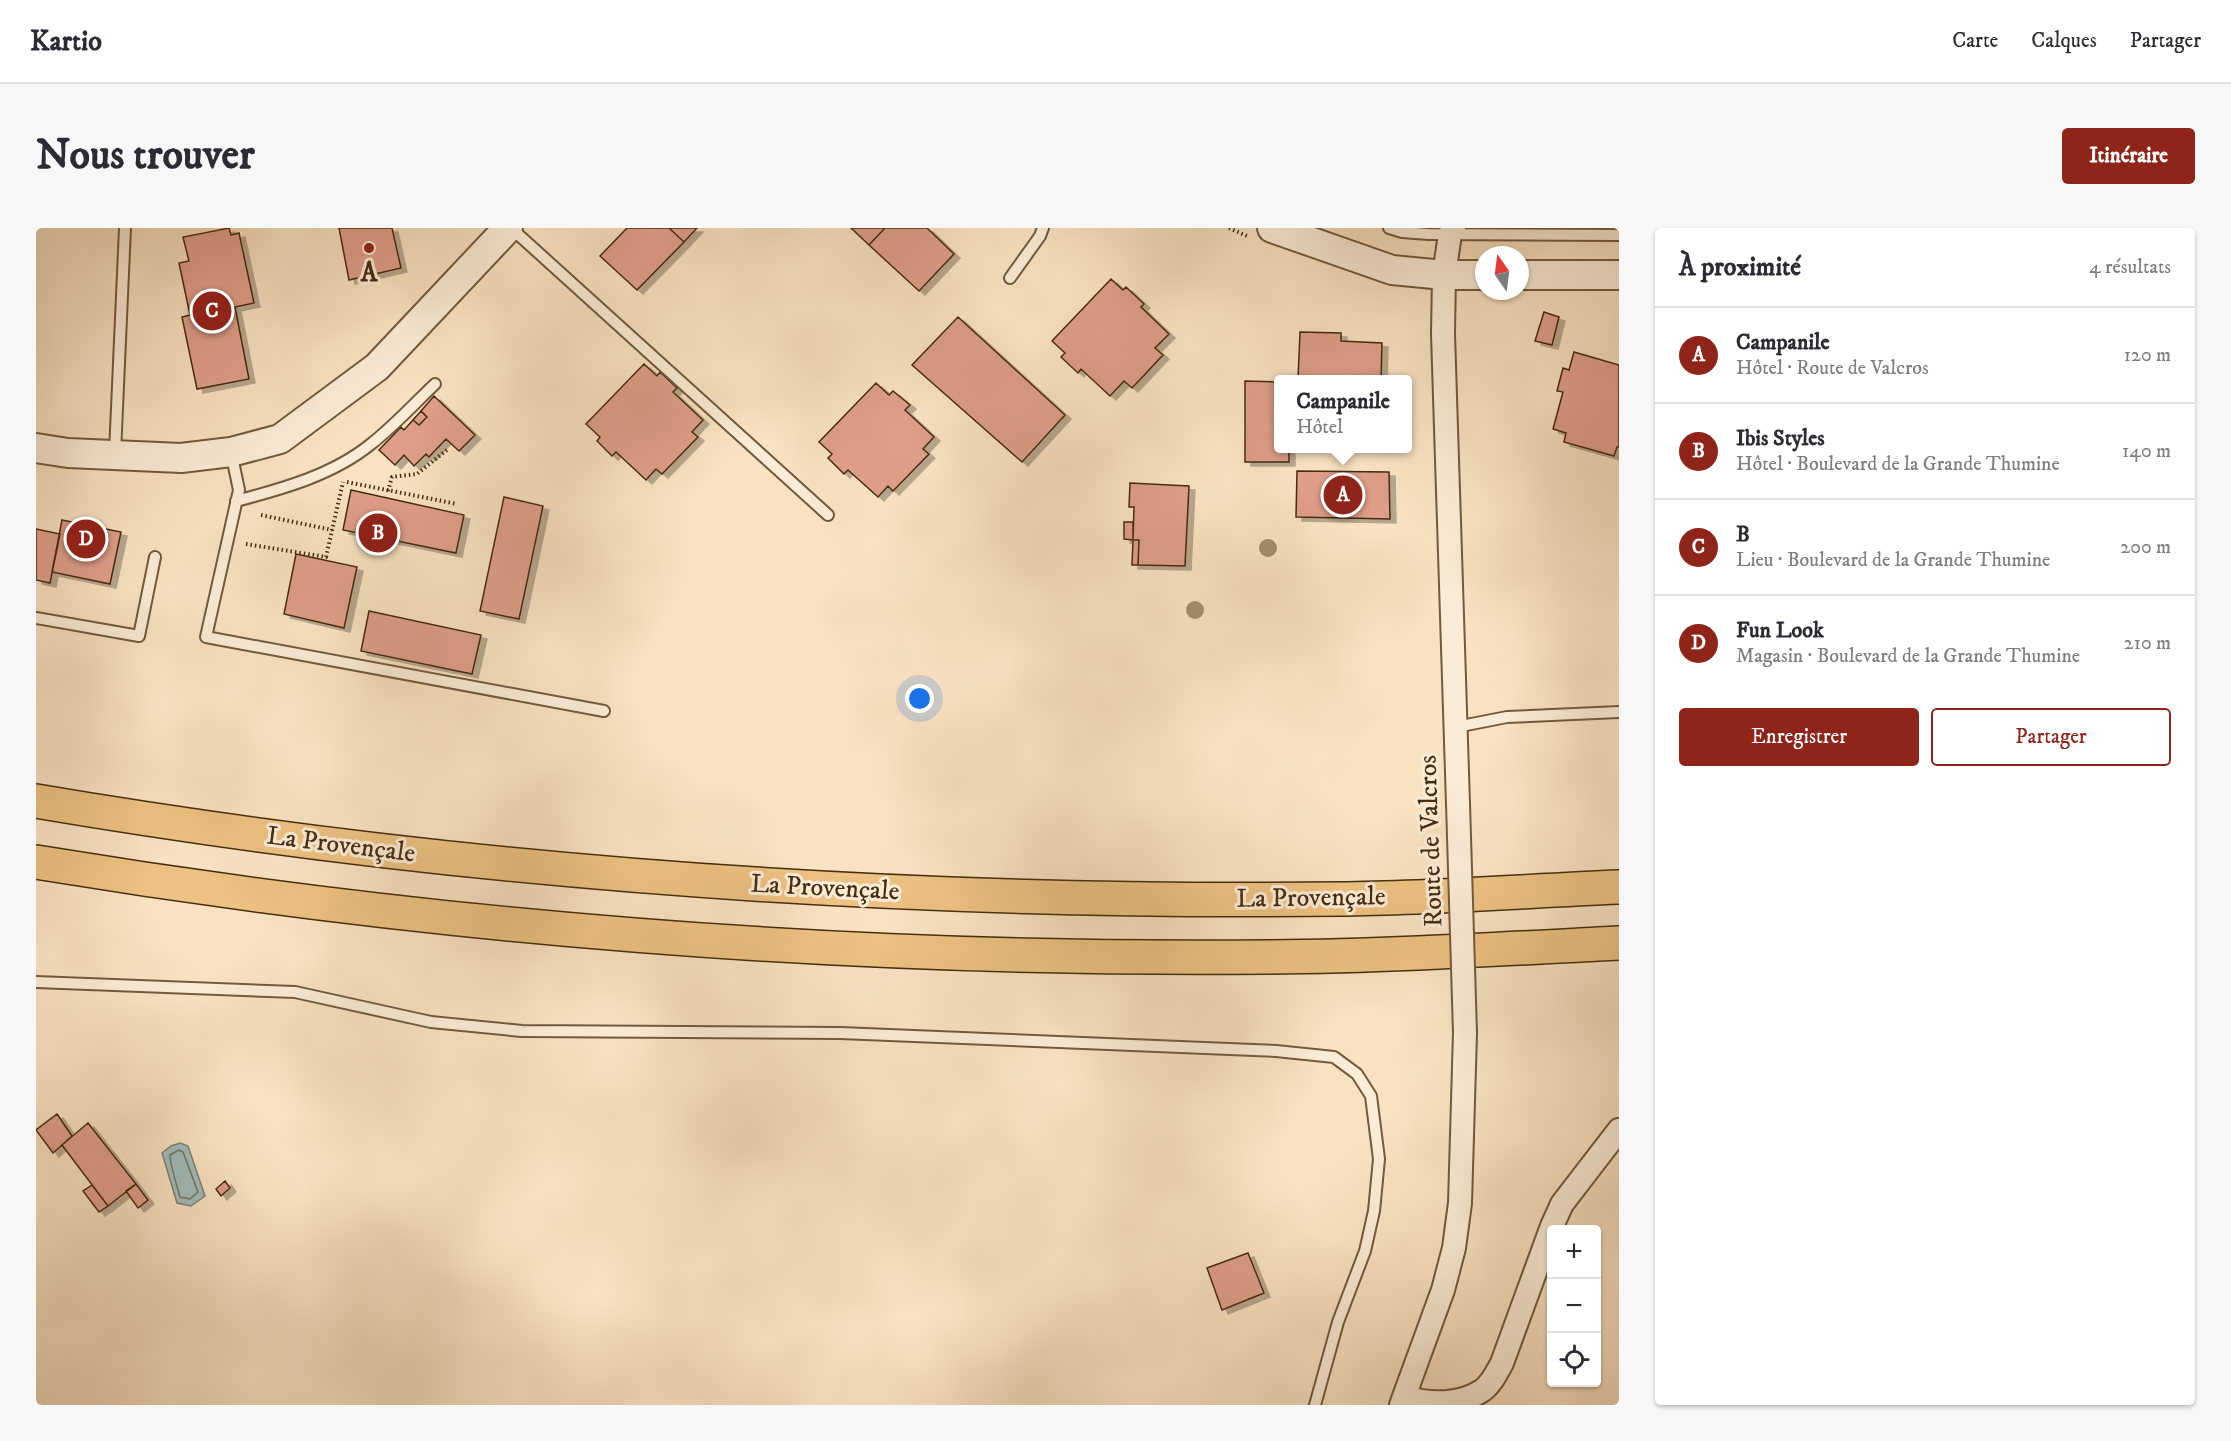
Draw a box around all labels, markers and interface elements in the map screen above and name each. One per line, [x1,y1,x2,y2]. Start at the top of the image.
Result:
text: Kartio [30,24,102,59]
text: Carte [1952,28,1998,54]
text: Calques [2031,28,2097,54]
text: Partager [2130,28,2201,54]
button: Itinéraire [2062,128,2195,184]
text: Nous trouver [36,130,255,182]
marker: A [362,241,376,255]
north arrow [1475,246,1529,300]
text: À proximité [1679,251,1801,284]
text: 4 résultats [2089,255,2171,280]
place label: A [360,257,379,290]
pin: C [192,288,231,334]
text: Campanile [1736,329,1830,356]
text: A [1692,343,1705,368]
text: 120 m [2124,343,2171,368]
text: Hôtel · Route de Valcros [1736,356,1929,381]
popup [1274,375,1412,453]
text: Campanile [1296,388,1390,415]
text: Hôtel [1296,415,1343,440]
text: Ibis Styles [1736,425,1825,452]
text: B [1692,439,1705,464]
text: 140 m [2122,439,2171,464]
text: Hôtel · Boulevard de la Grande Thumine [1736,452,2060,477]
pin: A [1324,472,1362,518]
pin: B [358,510,398,556]
pin: D [67,516,106,562]
text: B [1736,521,1750,548]
text: C [1692,535,1705,560]
text: 200 m [2120,535,2171,560]
text: Lieu · Boulevard de la Grande Thumine [1736,548,2050,573]
text: Fun Look [1736,617,1824,644]
text: D [1691,631,1706,656]
text: 210 m [2124,631,2171,656]
text: Magasin · Boulevard de la Grande Thumine [1736,644,2080,669]
your location [905,684,934,713]
button: Enregistrer [1679,708,1919,766]
button: Partager [1931,708,2171,766]
street label: Route de Valcros [1412,754,1450,928]
street label: La Provençale [265,820,417,870]
street label: La Provençale [750,868,900,908]
street label: La Provençale [1236,880,1386,916]
map controls [1547,1225,1601,1387]
button: + [1547,1225,1601,1279]
button: − [1547,1279,1601,1333]
button: locate [1547,1333,1601,1387]

